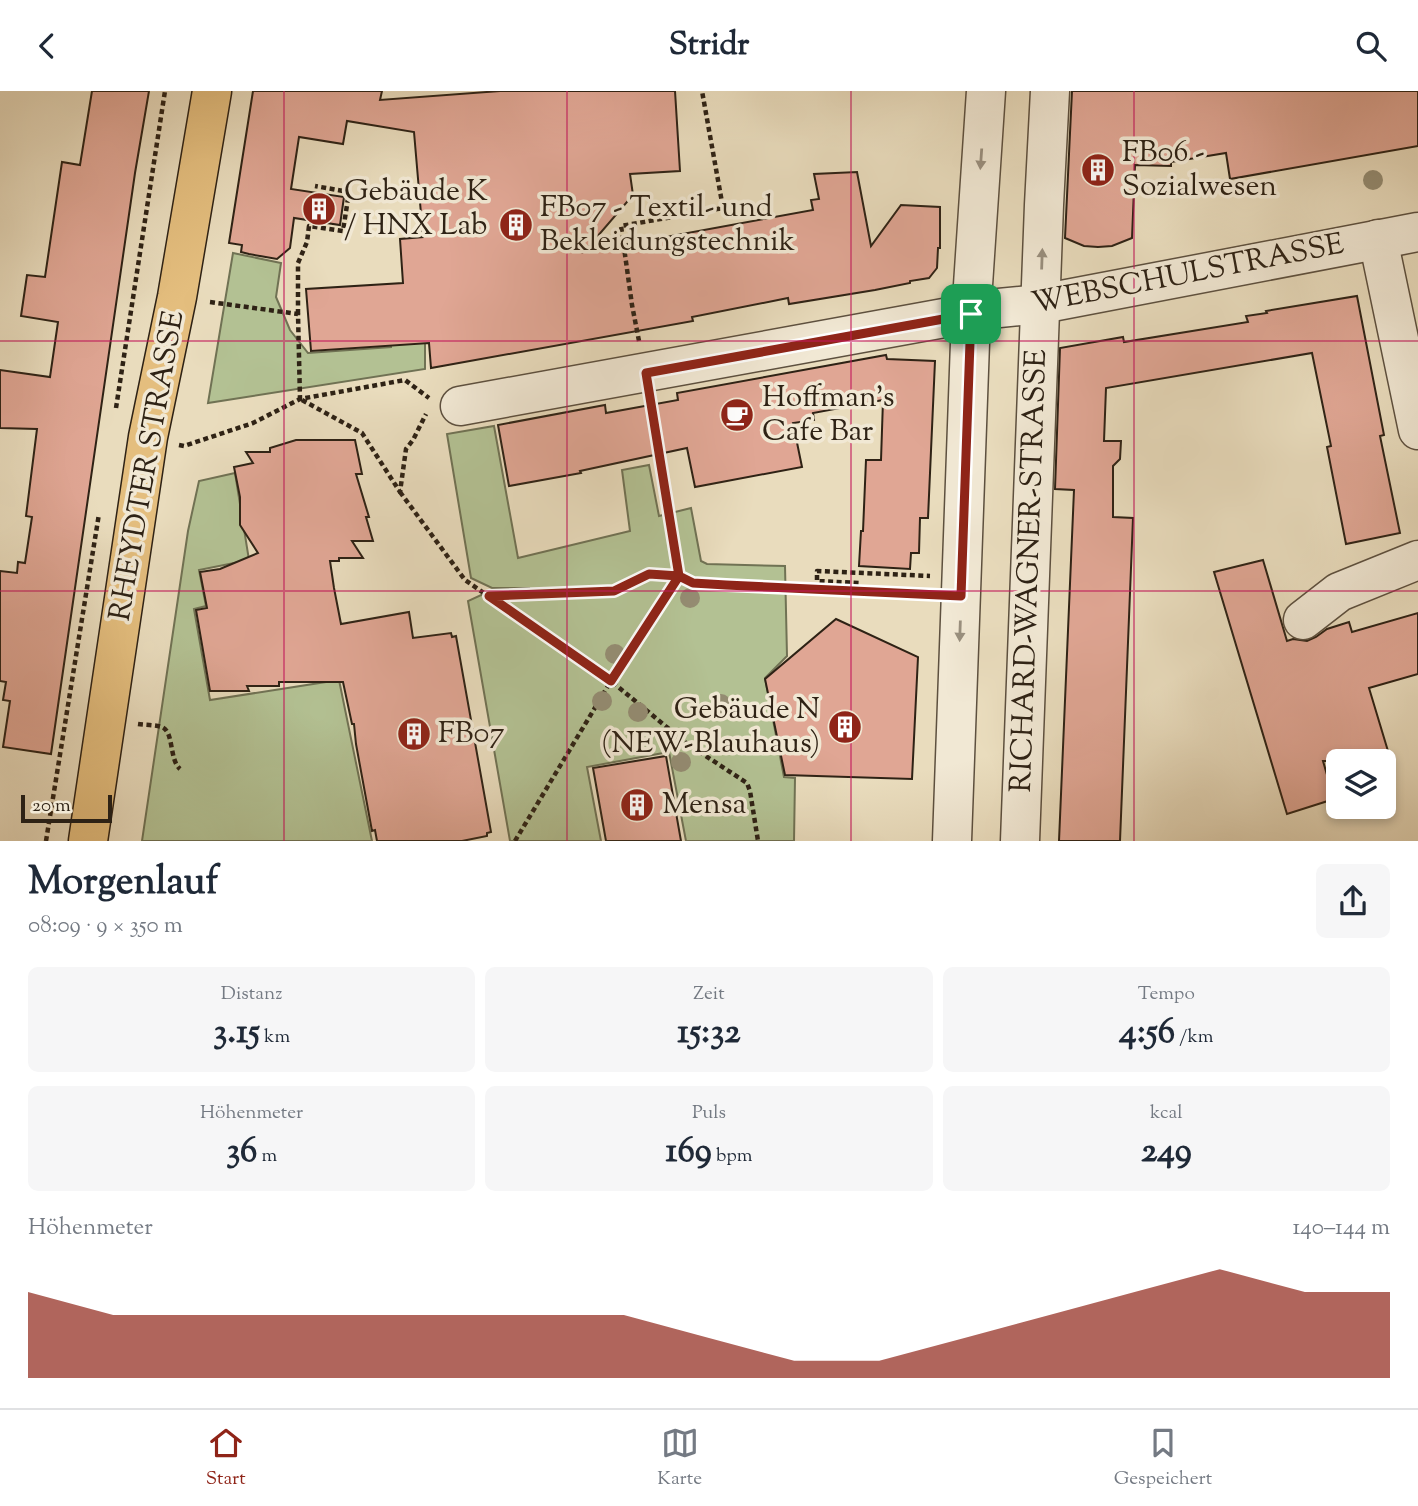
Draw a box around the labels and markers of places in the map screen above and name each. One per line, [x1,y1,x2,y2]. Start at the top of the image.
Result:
place label: FB06 - Sozialwesen [1122,132,1277,209]
building icon: FB06 - Sozialwesen [1079,151,1117,189]
place label: Gebäude K / HNX Lab [344,171,488,248]
place label: FB07 - Textil- und Bekleidungstechnik [540,187,795,264]
building icon: Gebäude K / HNX Lab [300,190,338,228]
building icon: FB07 - Textil- und Bekleidungstechnik [497,206,535,244]
pin [941,284,1001,344]
place label: Hoffman’s Cafe Bar [762,377,895,454]
cafe icon: Hoffman’s Cafe Bar [718,396,756,434]
place label: Gebäude N (NEW-Blauhaus) [601,689,820,766]
building icon: Gebäude N (NEW-Blauhaus) [826,708,864,746]
place label: FB07 [438,713,504,756]
building icon: FB07 [395,715,433,753]
place label: Mensa [662,784,747,827]
building icon: Mensa [618,786,656,824]

